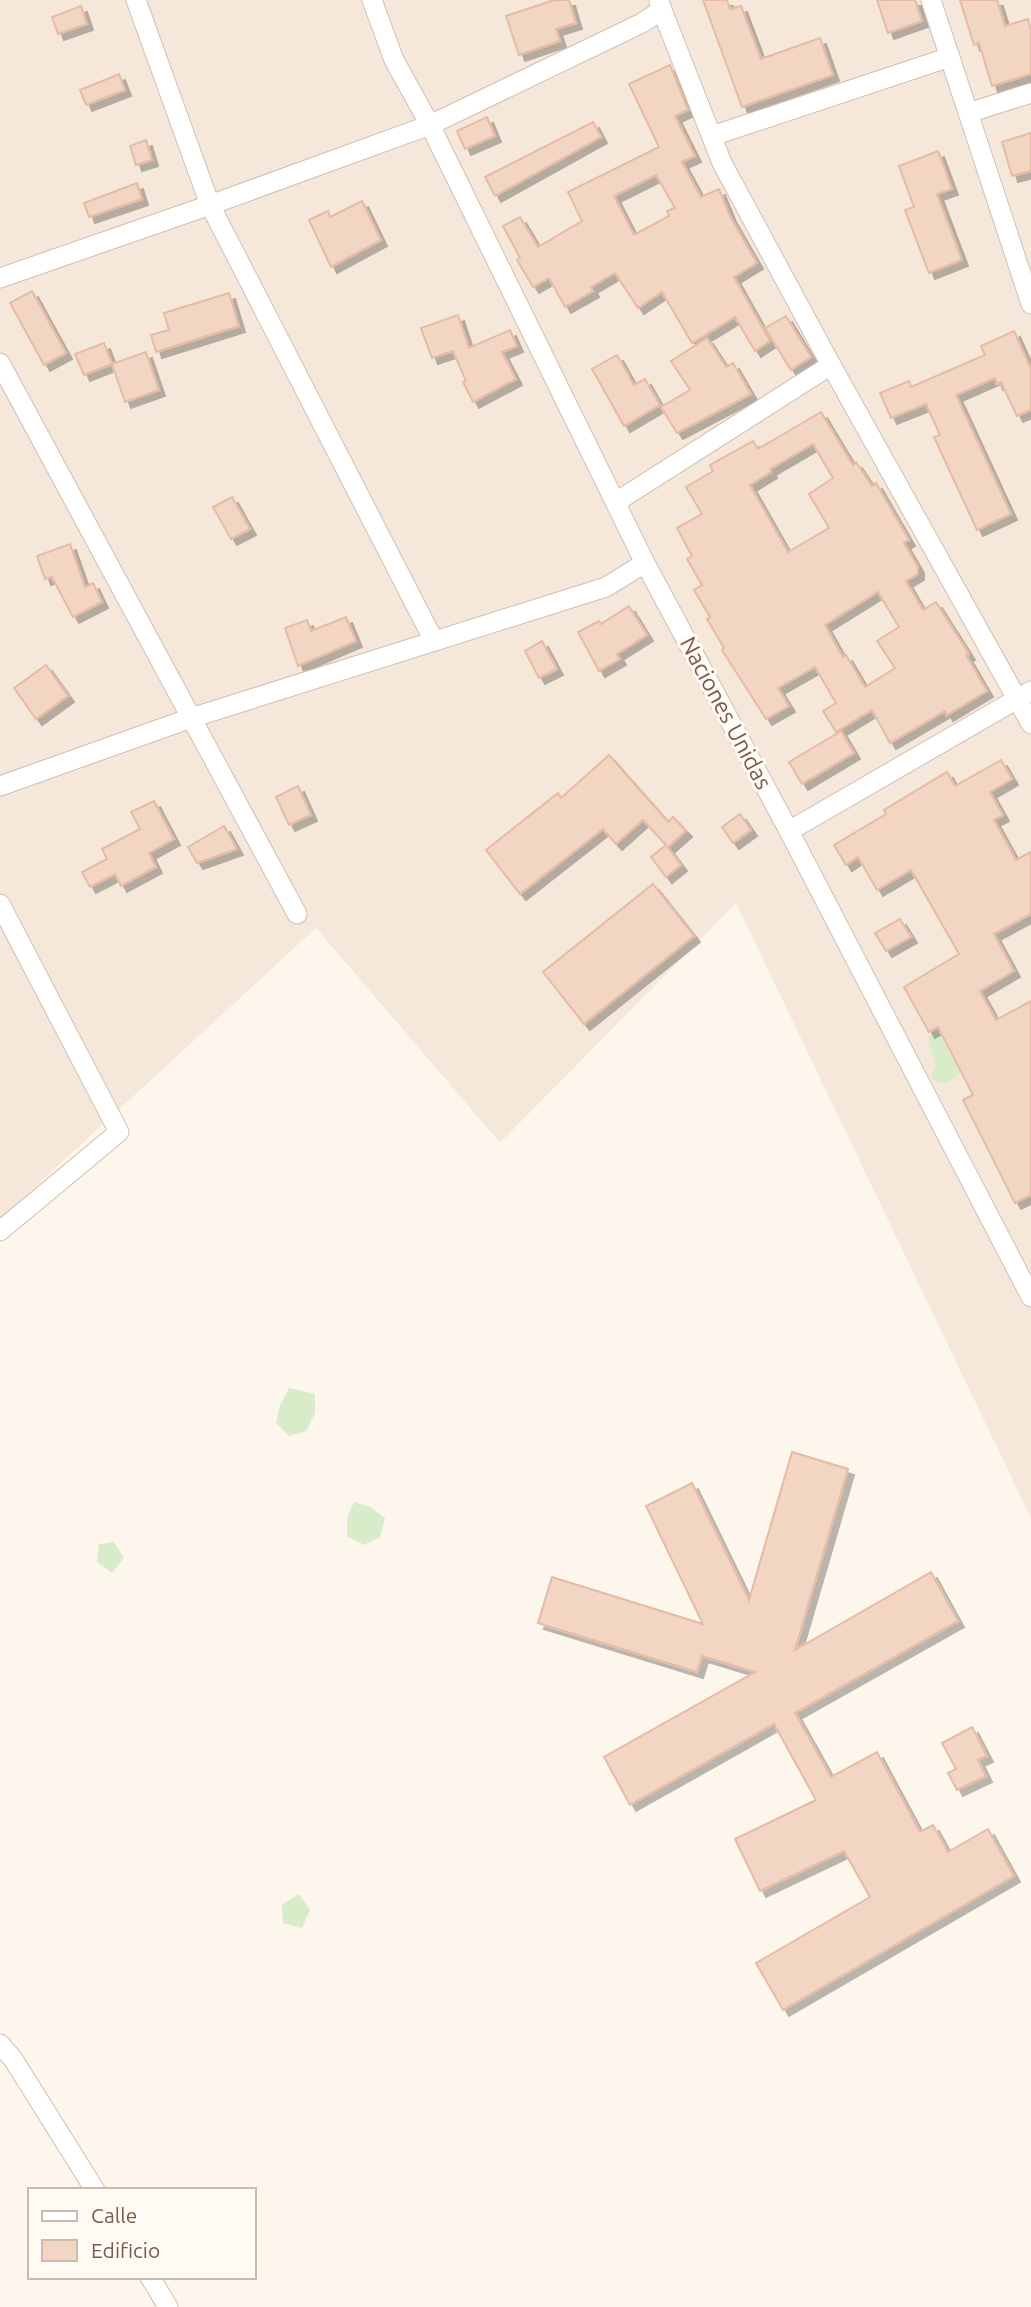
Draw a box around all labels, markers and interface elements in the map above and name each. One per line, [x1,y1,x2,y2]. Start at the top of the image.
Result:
street label: Naciones Unidas [676,632,777,793]
legend [28,2188,256,2279]
text: Calle [91,2203,137,2227]
text: Edificio [91,2238,160,2262]

